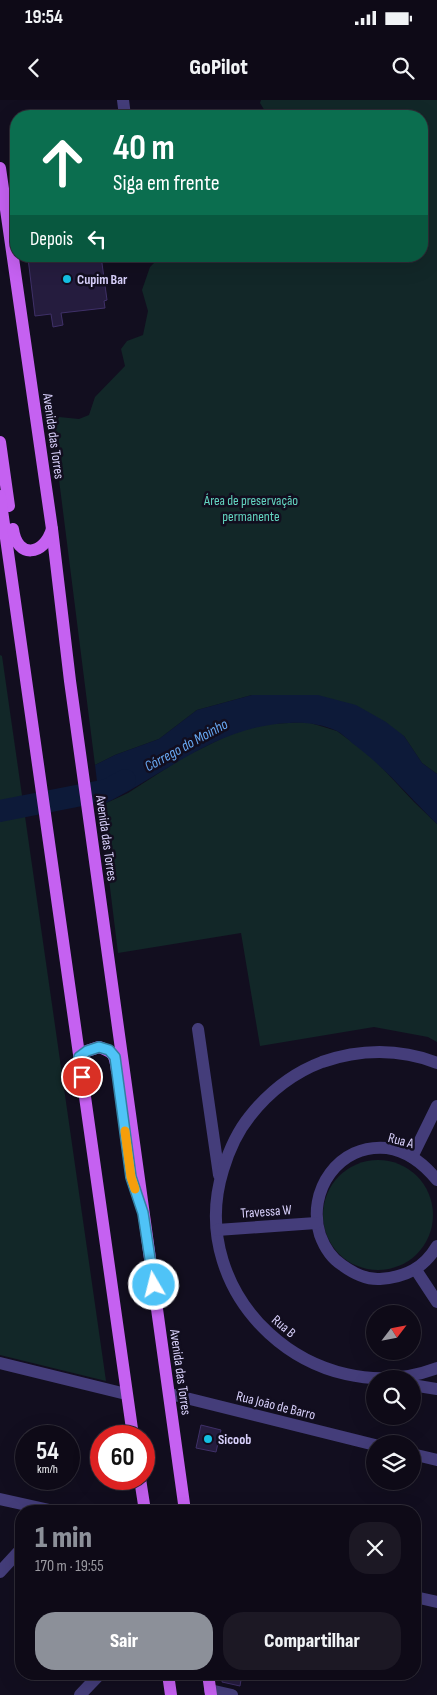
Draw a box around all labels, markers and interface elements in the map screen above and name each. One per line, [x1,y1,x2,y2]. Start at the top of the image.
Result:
text: 19:54 [25,6,63,29]
icon: back [20,54,48,82]
text: GoPilot [189,54,248,81]
icon: search [389,54,417,82]
text: 40 m [113,127,175,170]
icon: ahead [30,130,95,195]
text: Siga em frente [113,170,220,197]
icon: left [83,225,111,253]
text: Depois [30,228,73,251]
place label: Cupim Bar [77,271,128,288]
marker: Cupim Bar [61,273,73,285]
street label: Avenida das Torres [39,391,68,480]
park label: Área de preservação permanente [203,492,298,525]
water label: Córrego do Moinho [141,715,231,776]
street label: Avenida das Torres [92,793,121,882]
pin [61,1056,103,1098]
icon: arrive [68,1063,96,1091]
street label: Rua A [386,1129,417,1152]
street label: Travessa W [240,1201,292,1222]
position arrow [127,1258,179,1310]
north arrow [366,1305,421,1360]
map controls [366,1305,421,1490]
street label: Rua B [268,1311,299,1341]
street label: Avenida das Torres [166,1327,195,1416]
button: search [366,1370,421,1425]
street label: Rua João de Barro [235,1387,317,1424]
speed limit sign: 60 [90,1425,155,1490]
place label: Sicoob [218,1431,251,1448]
marker: Sicoob [202,1433,214,1445]
button: layers [366,1435,421,1490]
text: 54 [36,1436,59,1467]
text: km/h [37,1462,58,1477]
text: 1 min [35,1520,92,1556]
button: close [349,1522,401,1574]
text: 170 m · 19:55 [35,1557,104,1576]
button: Sair [35,1612,213,1670]
button: Compartilhar [223,1612,401,1670]

